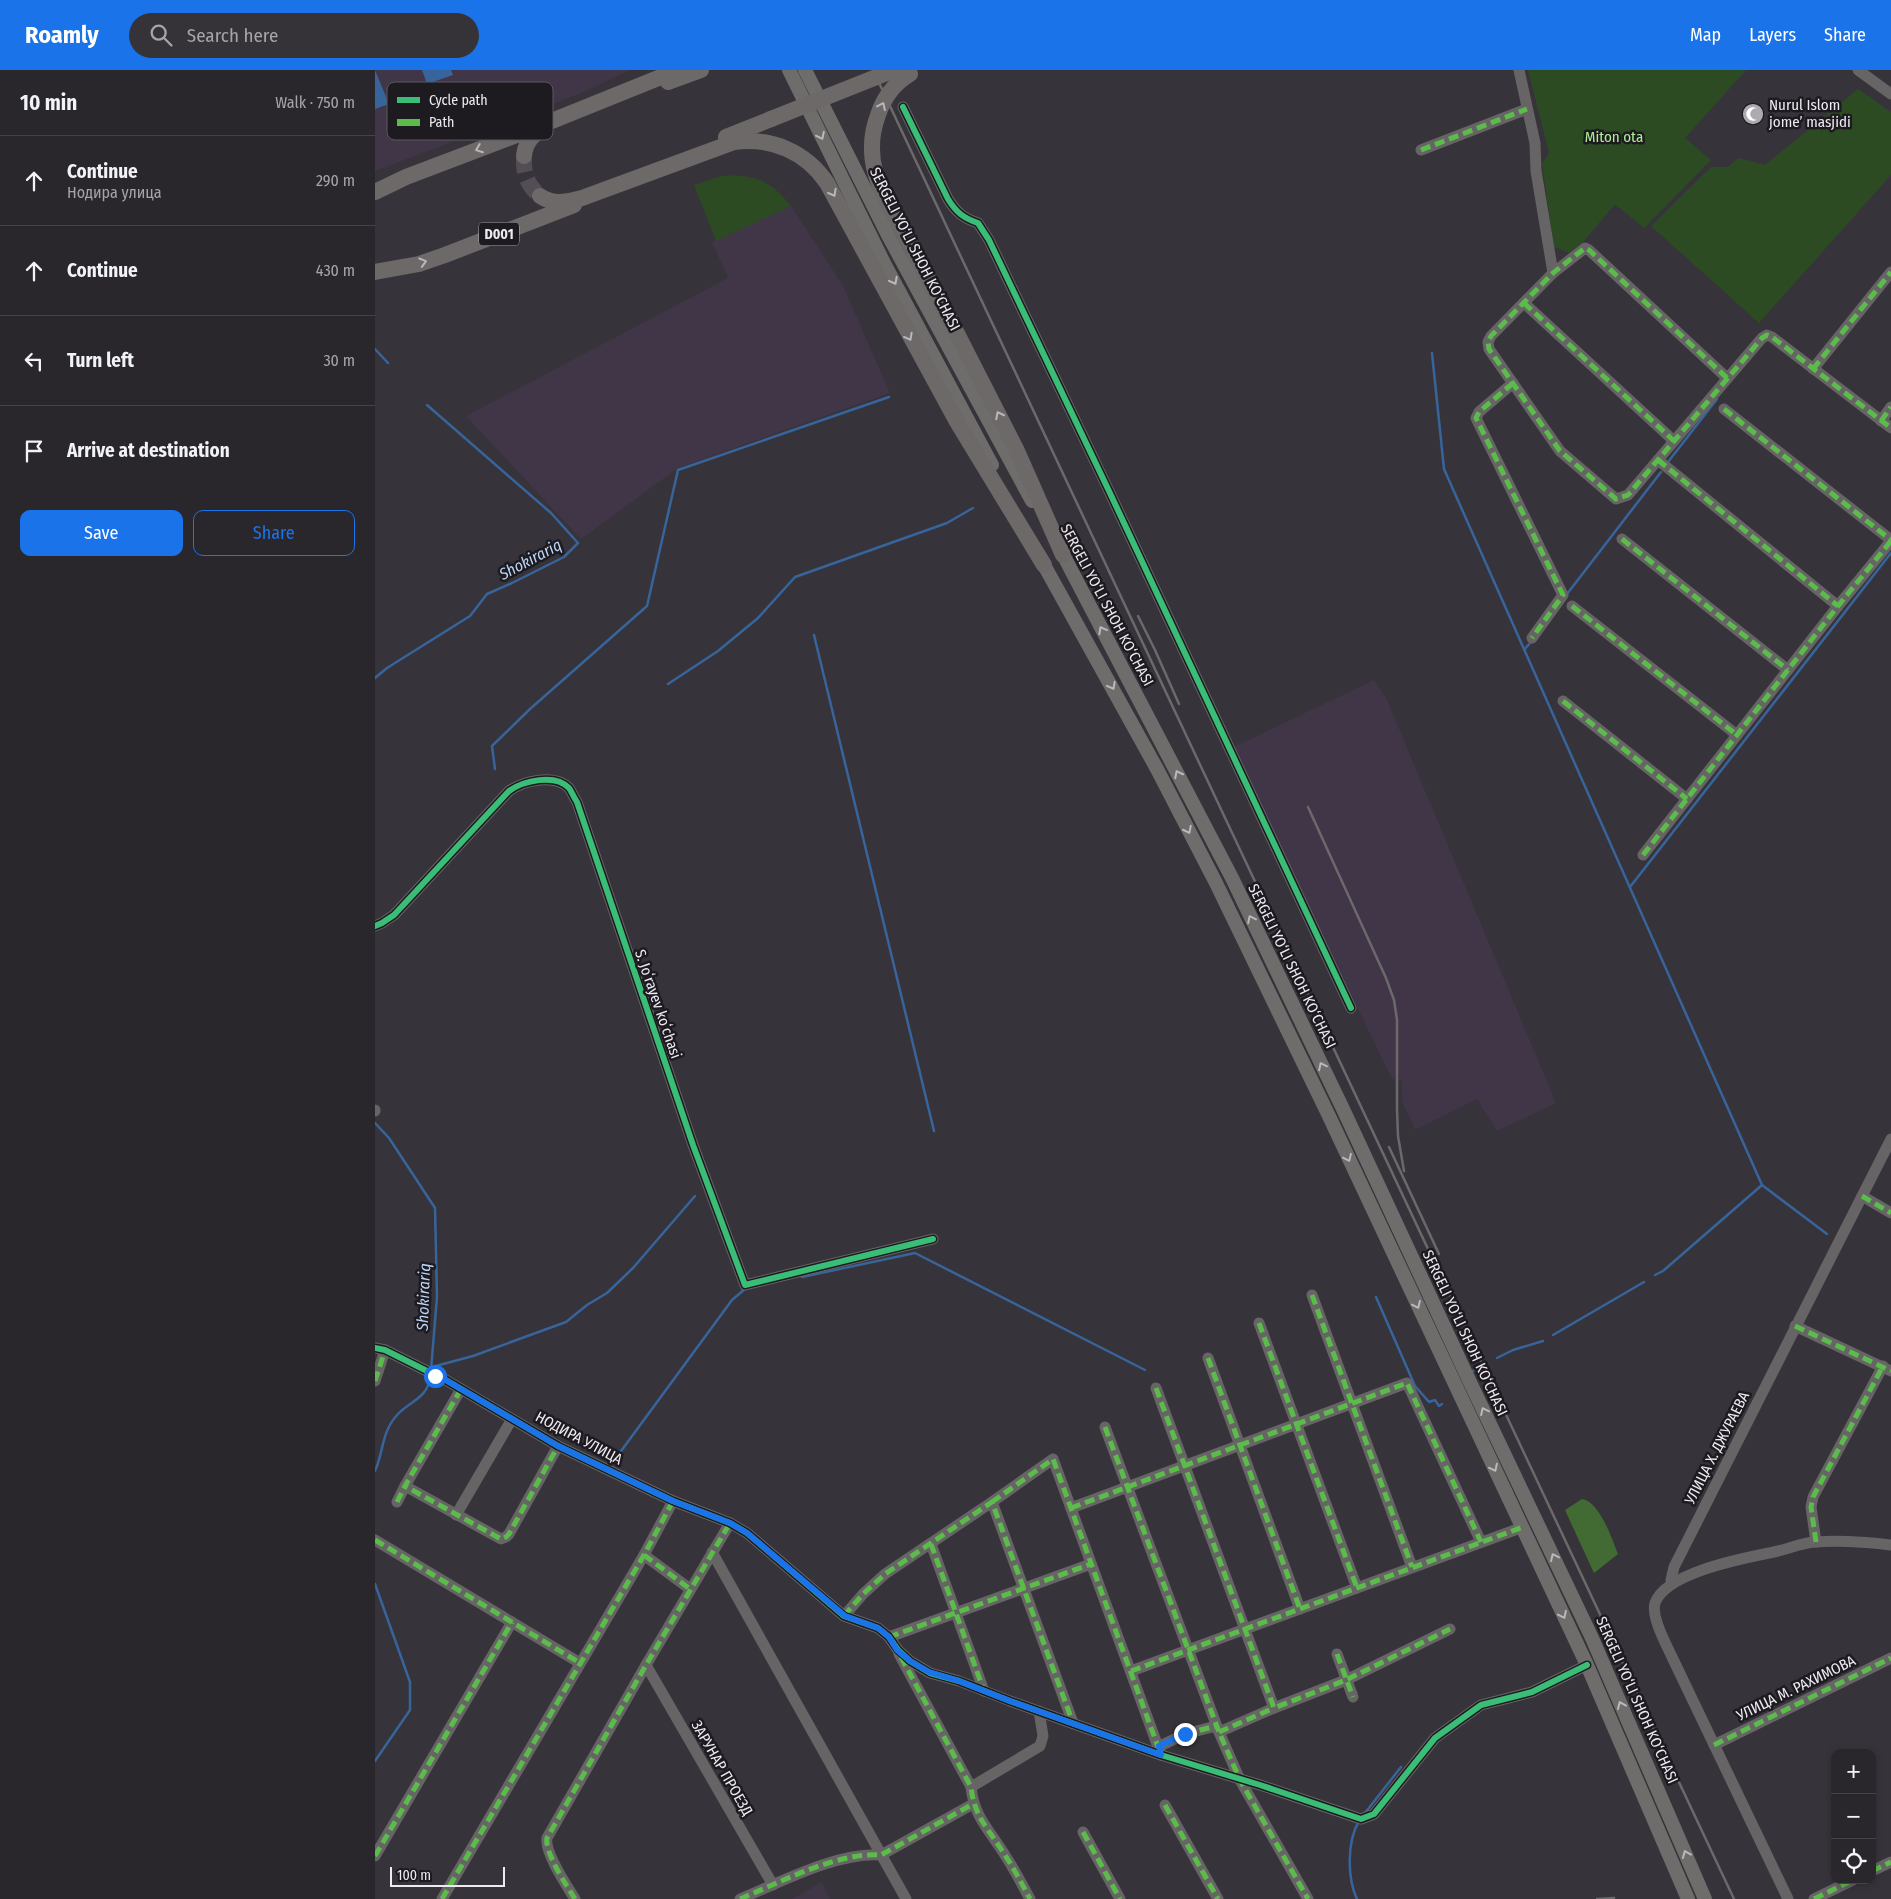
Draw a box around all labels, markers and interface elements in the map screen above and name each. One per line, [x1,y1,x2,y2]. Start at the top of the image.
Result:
search box [129,13,479,58]
text: Roamly [25,21,99,49]
icon: search [147,21,175,49]
text: Search here [187,24,278,47]
text: Map [1690,24,1721,46]
text: Layers [1749,24,1796,46]
text: Share [1824,24,1866,46]
legend [387,82,553,140]
text: 10 min [20,90,77,116]
text: Cycle path [429,92,488,109]
text: Walk · 750 m [275,93,355,112]
place label: Nurul Islom jome’ masjidi [1768,96,1851,131]
one-way arrow [875,102,886,111]
mosque icon: Nurul Islom jome’ masjidi [1741,102,1765,126]
text: Path [429,114,454,131]
park label: Miton ota [1585,128,1643,146]
one-way arrow [815,131,826,140]
one-way arrow [475,143,484,154]
text: Continue [67,160,138,183]
street label: SERGELI YO‘LI SHOH KO‘CHASI [866,164,964,334]
icon: ahead [20,167,48,195]
text: 290 m [316,171,355,190]
text: Нодира улица [67,183,162,202]
one-way arrow [826,188,836,197]
road number: D001 [479,222,519,245]
icon: ahead [20,257,48,285]
one-way arrow [418,258,426,268]
text: Continue [67,259,138,282]
text: 430 m [316,261,355,280]
one-way arrow [888,276,898,285]
one-way arrow [903,331,913,340]
icon: left [20,347,48,375]
text: Turn left [67,349,134,372]
text: 30 m [323,351,355,370]
one-way arrow [995,411,1005,420]
icon: arrive [20,437,48,465]
text: Arrive at destination [67,439,230,462]
button: Save [20,510,183,556]
button: Share [193,510,355,556]
street label: SERGELI YO‘LI SHOH KO‘CHASI [1057,521,1157,689]
water label: Shokirariq [495,535,565,584]
one-way arrow [1098,627,1108,636]
one-way arrow [1106,681,1116,690]
one-way arrow [1174,770,1184,779]
one-way arrow [1182,825,1192,834]
street label: SERGELI YO‘LI SHOH KO‘CHASI [1244,881,1340,1051]
one-way arrow [1247,915,1258,924]
street label: S. Joʻrayev koʻchasi [631,947,685,1061]
one-way arrow [1318,1062,1328,1071]
one-way arrow [1342,1153,1352,1162]
street label: SERGELI YO‘LI SHOH KO‘CHASI [1419,1247,1511,1419]
water label: Shokirariq [413,1263,434,1332]
one-way arrow [1411,1300,1421,1309]
route start [424,1365,447,1388]
street label: УЛИЦА Х. ДЖУРАЕВА [1680,1389,1753,1508]
one-way arrow [1480,1407,1490,1416]
street label: НОДИРА УЛИЦА [532,1408,626,1469]
one-way arrow [1488,1463,1498,1472]
one-way arrow [1550,1553,1561,1562]
one-way arrow [1557,1610,1568,1619]
street label: SERGELI YO‘LI SHOH KO‘CHASI [1592,1614,1682,1786]
street label: УЛИЦА М. РАХИМОВА [1733,1651,1858,1725]
one-way arrow [1617,1701,1628,1710]
street label: ЗАРУНАР ПРОЕЗД [688,1717,756,1819]
route end [1174,1723,1197,1746]
map controls [1831,1749,1876,1884]
button: + [1831,1749,1876,1794]
button: − [1831,1794,1876,1839]
button: locate [1831,1839,1876,1884]
one-way arrow [1681,1850,1692,1859]
scale bar [390,1864,505,1887]
text: 100 m [397,1867,431,1884]

